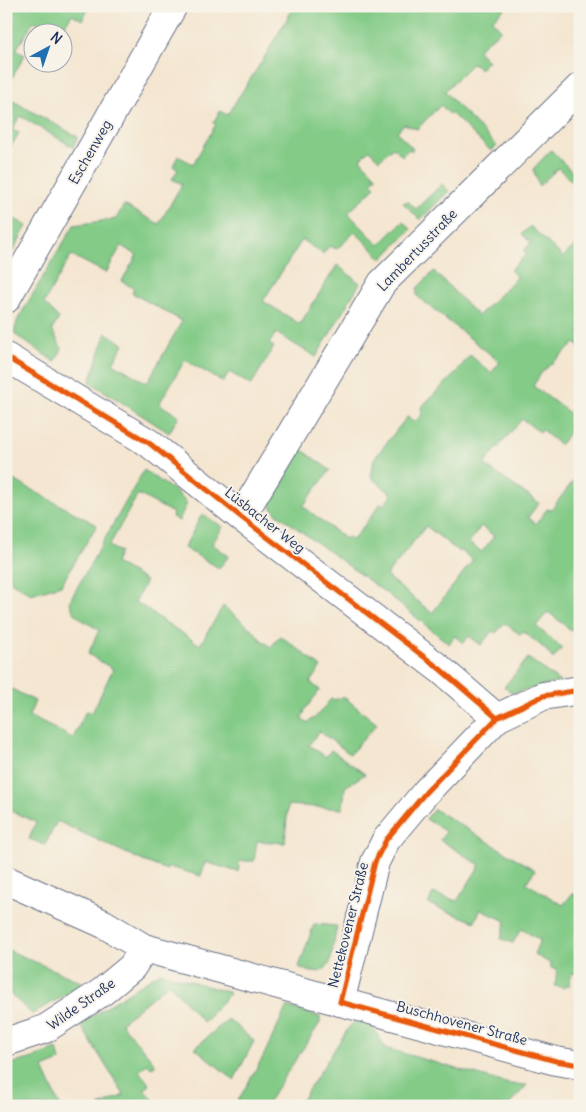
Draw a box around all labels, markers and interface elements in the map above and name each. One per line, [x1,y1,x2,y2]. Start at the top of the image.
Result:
north arrow [22,22,72,72]
text: N [47,28,66,48]
street label: Eschenweg [64,116,116,188]
street label: Lambertusstraße [373,205,461,295]
street label: Lüsbacher Weg [221,483,309,557]
street label: Nettekovener Straße [324,860,372,990]
street label: Wilde Straße [43,974,119,1034]
street label: Buschhovener Straße [395,997,529,1049]

